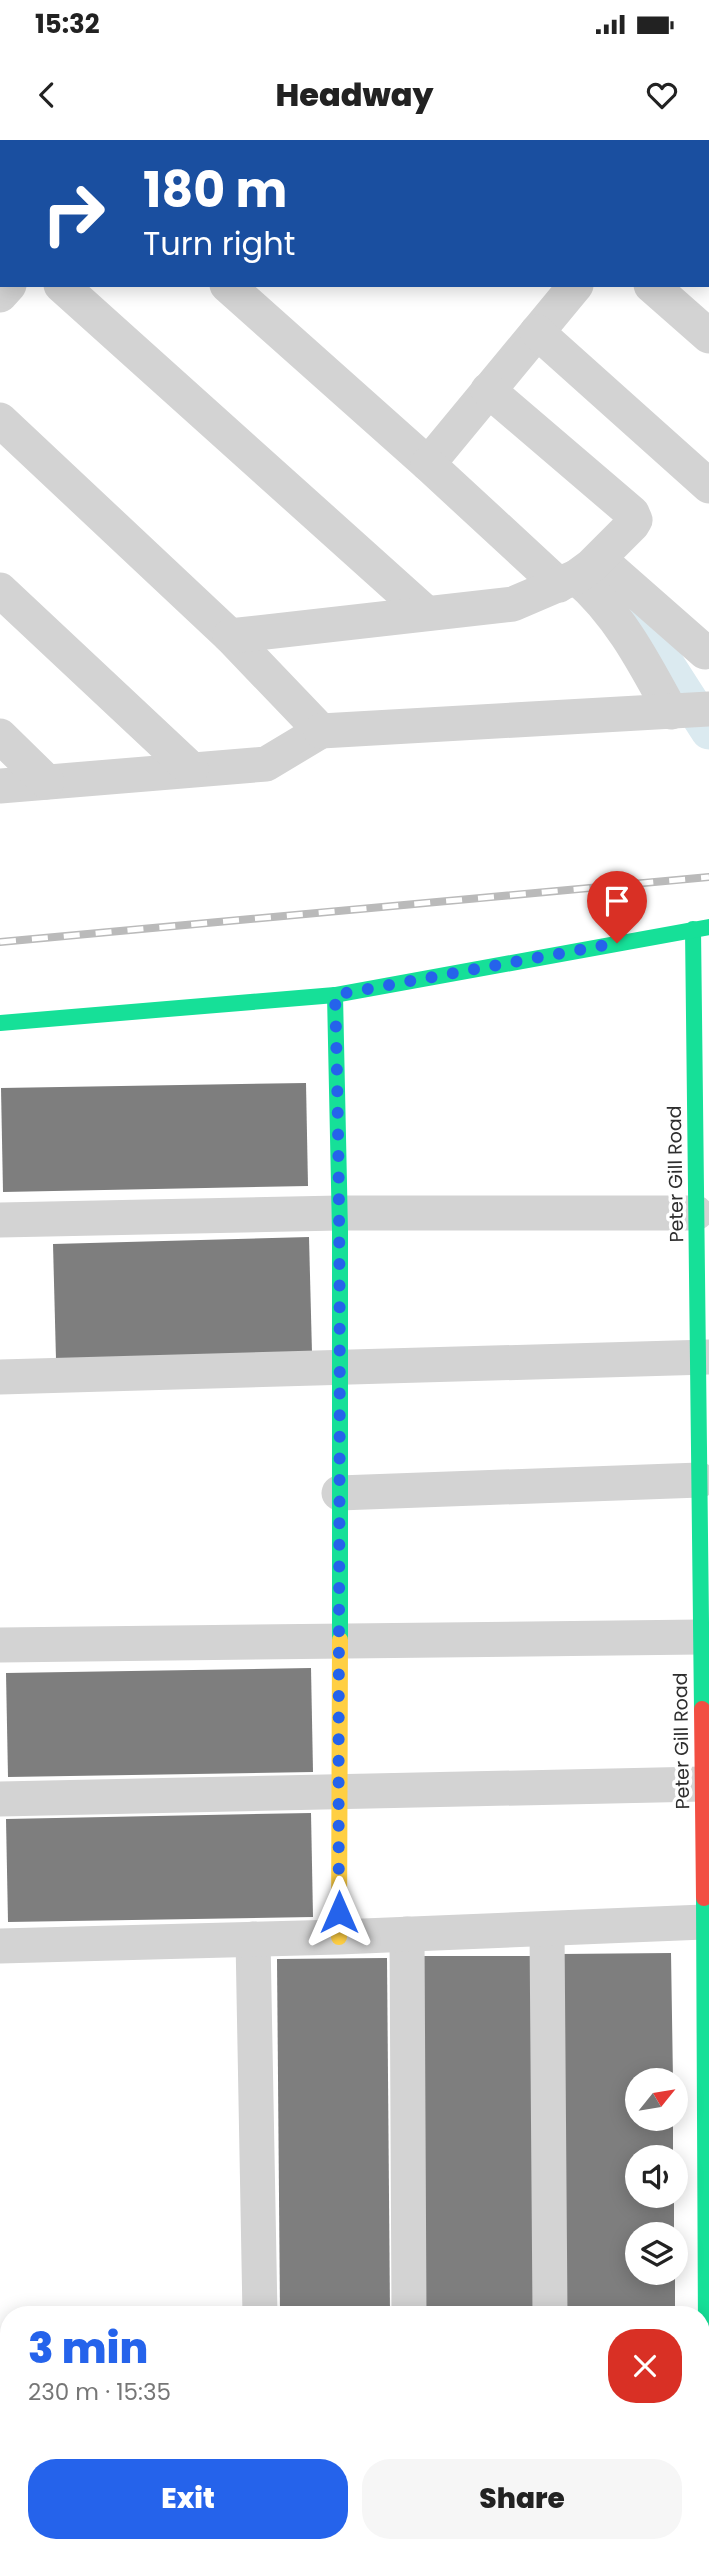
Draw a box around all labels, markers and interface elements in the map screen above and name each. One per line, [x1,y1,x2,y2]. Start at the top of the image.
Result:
text: 15:32 [35,6,100,42]
text: Headway [275,72,434,117]
icon: back [28,76,66,114]
icon: heart [643,76,681,114]
text: 180 m [143,156,287,224]
icon: right [28,168,119,259]
text: Turn right [143,221,295,266]
pin [587,871,647,943]
icon: arrive [598,882,636,920]
street label: Peter Gill Road [661,1105,690,1243]
street label: Peter Gill Road [667,1672,696,1810]
position arrow [302,1875,376,1949]
north arrow [625,2068,688,2132]
map controls [625,2068,688,2285]
button: sound [625,2145,688,2208]
button: layers [625,2222,688,2285]
text: 3 min [28,2319,148,2378]
button: close [608,2329,682,2403]
text: 230 m · 15:35 [28,2376,171,2408]
button: Exit [28,2459,348,2539]
button: Share [362,2459,682,2539]

